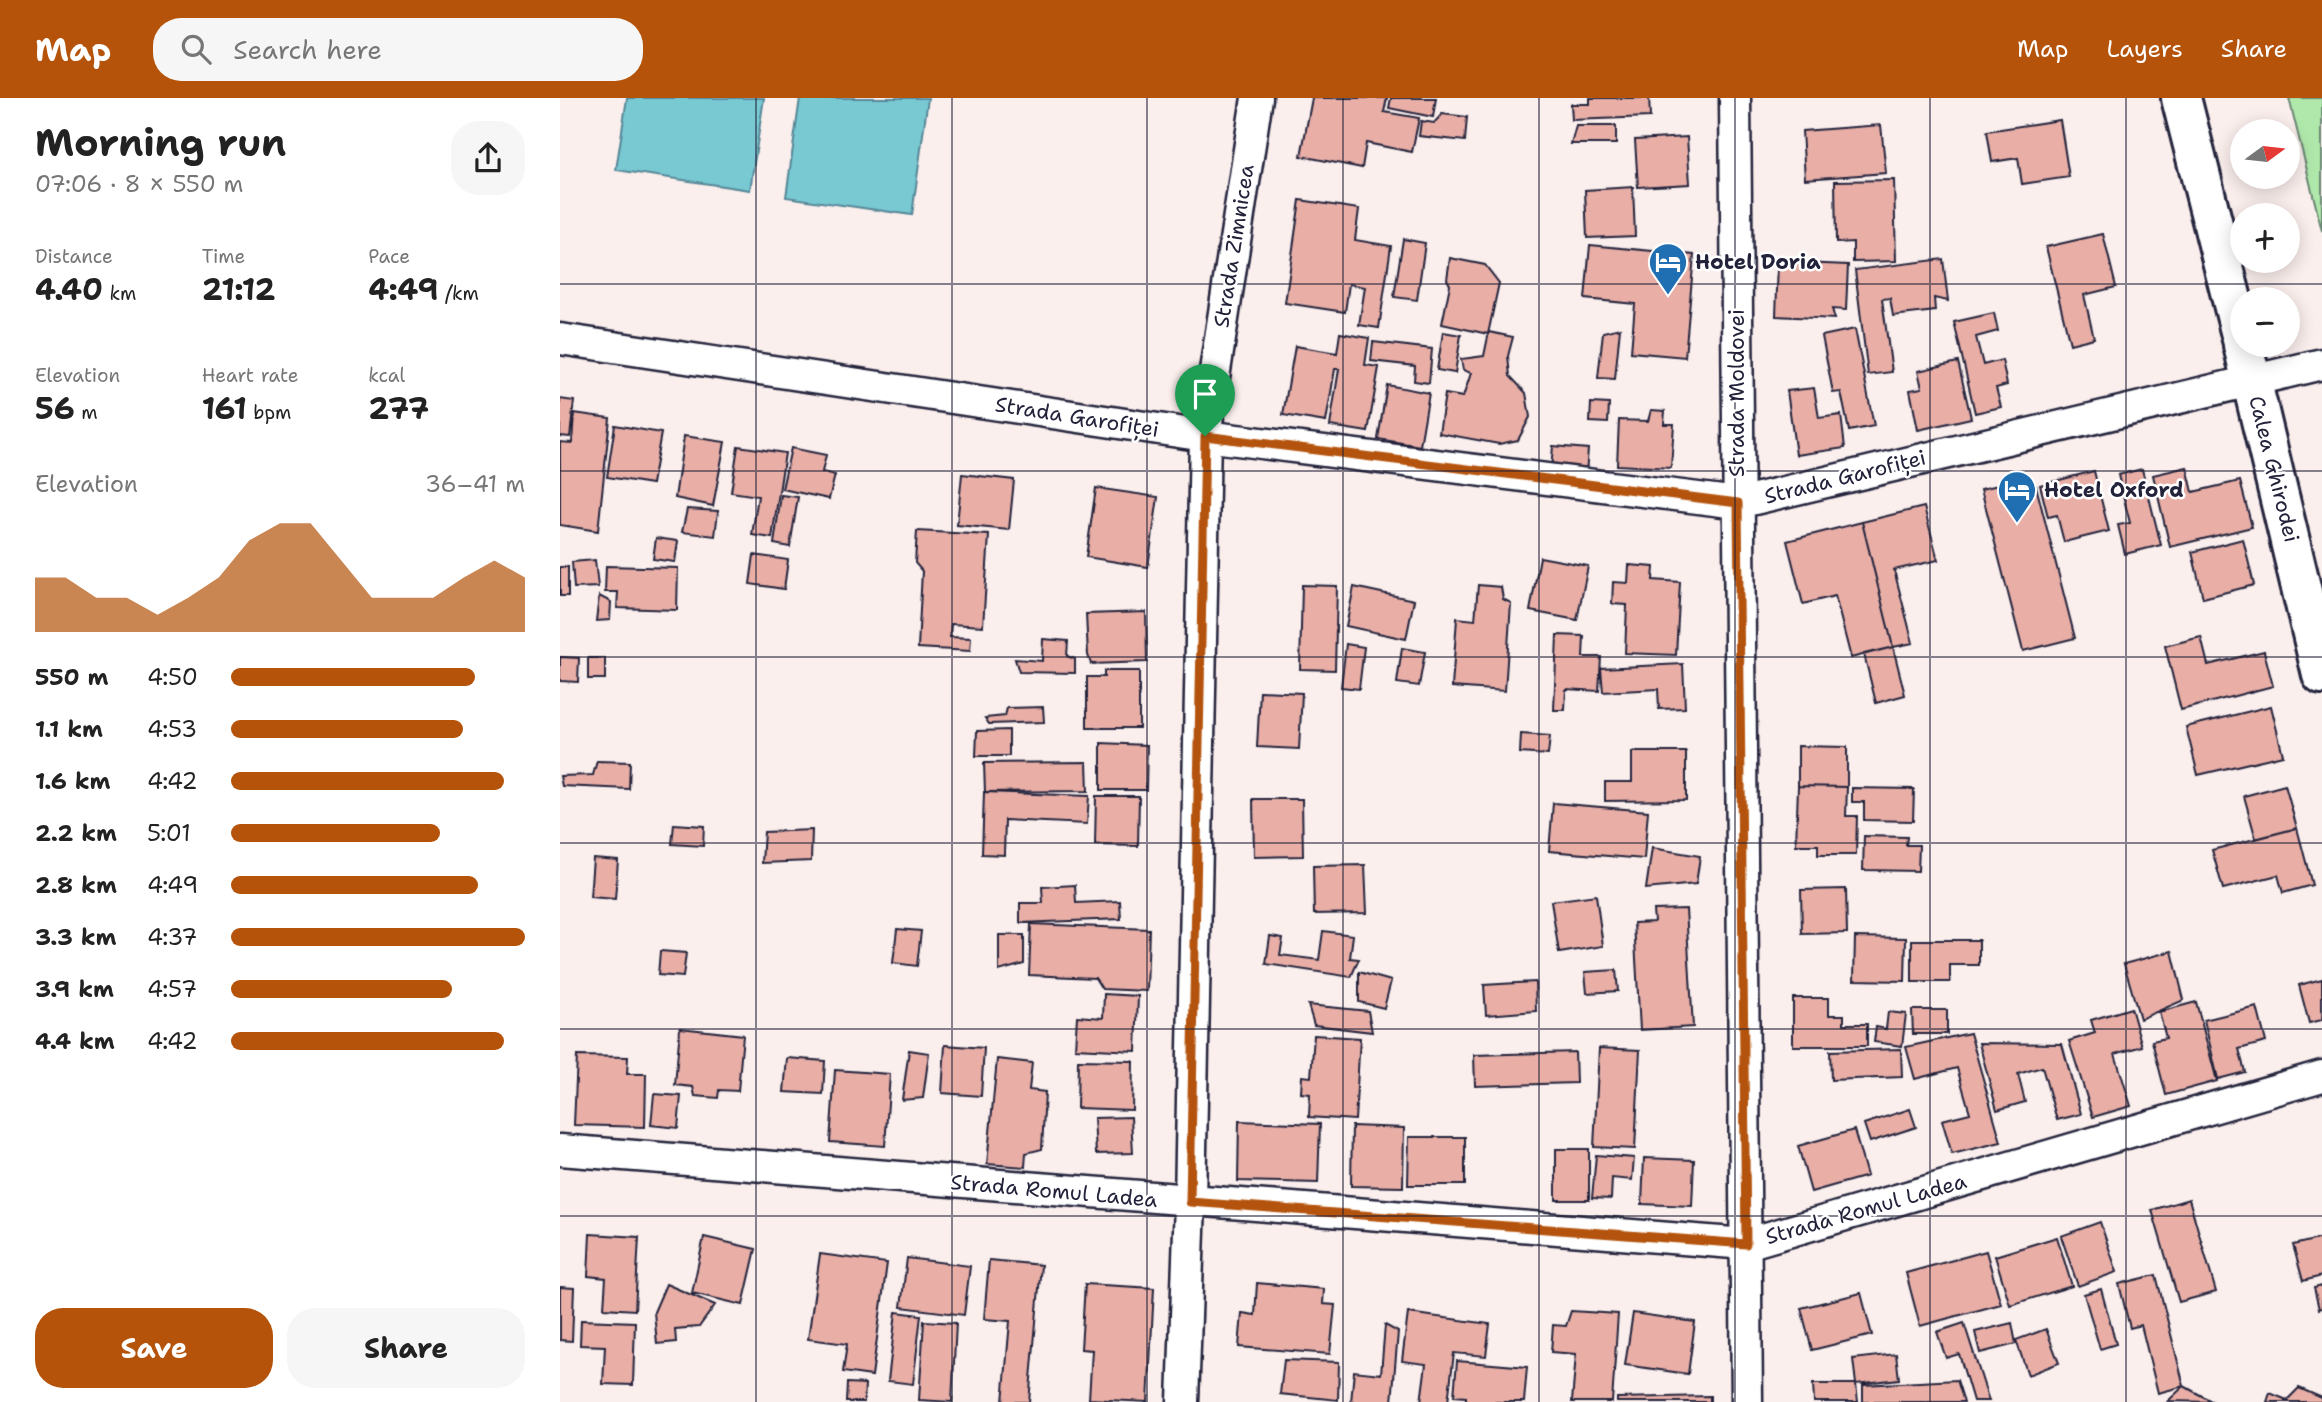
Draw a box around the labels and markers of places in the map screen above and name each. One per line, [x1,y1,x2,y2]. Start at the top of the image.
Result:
hotel icon: Hotel Doria [1647,241,1689,296]
place label: Hotel Doria [1695,248,1821,276]
pin [1175,364,1235,436]
hotel icon: Hotel Oxford [1996,469,2038,524]
place label: Hotel Oxford [2044,476,2184,504]

